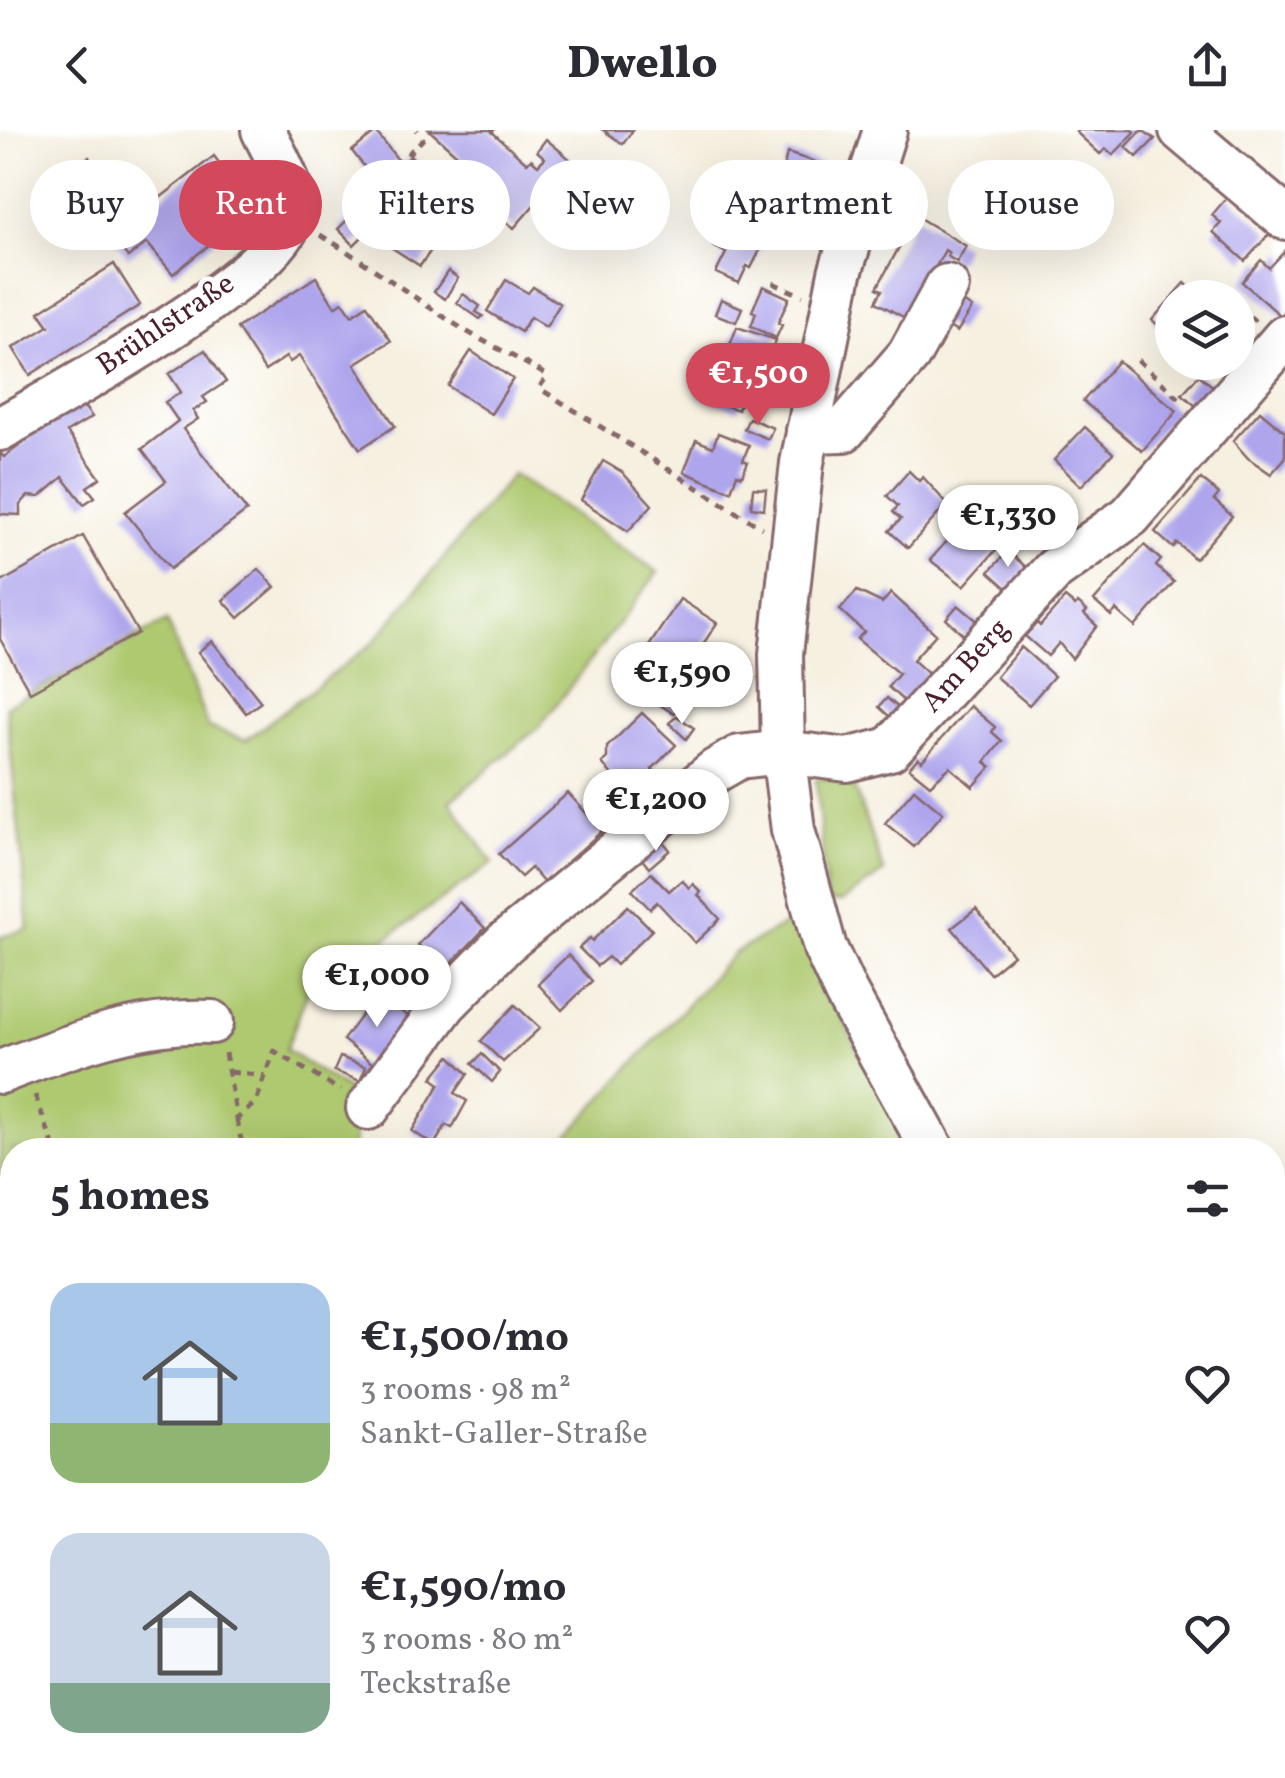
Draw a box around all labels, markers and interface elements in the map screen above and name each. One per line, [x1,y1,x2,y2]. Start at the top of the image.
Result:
text: Dwello [567,34,718,97]
icon: back [50,38,105,93]
icon: share [1180,38,1235,93]
chip: Buy [30,160,159,250]
chip: Rent [179,160,322,250]
chip: Filters [342,160,510,250]
chip: New [530,160,670,250]
chip: Apartment [690,160,928,250]
chip: House [948,160,1114,250]
street label: Brühlstraße [89,263,243,387]
map controls [1155,280,1255,380]
button: layers [1155,280,1255,380]
pin: €1,500 [677,343,839,428]
text: €1,500 [708,353,808,397]
pin: €1,330 [927,485,1089,570]
text: €1,330 [960,495,1056,539]
street label: Am Berg [912,609,1020,723]
pin: €1,590 [601,642,763,727]
text: €1,590 [633,652,731,696]
pin: €1,200 [575,769,737,854]
text: €1,200 [605,779,707,823]
pin: €1,000 [296,945,458,1030]
text: €1,000 [324,955,430,999]
text: 5 homes [50,1169,210,1228]
icon: filters [1180,1171,1235,1226]
text: €1,500/mo [360,1310,569,1369]
icon: home [130,1323,250,1443]
icon: heart [1180,1356,1235,1411]
text: 3 rooms · 98 m² [360,1369,571,1413]
text: Sankt-Galler-Straße [360,1413,648,1457]
text: €1,590/mo [360,1560,566,1619]
icon: home [130,1573,250,1693]
icon: heart [1180,1606,1235,1661]
text: 3 rooms · 80 m² [360,1619,573,1663]
text: Teckstraße [360,1663,511,1707]

